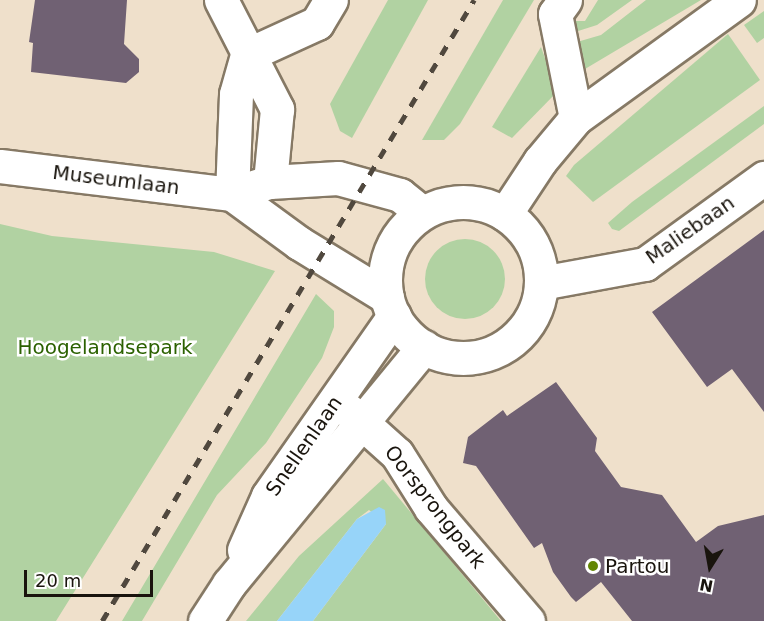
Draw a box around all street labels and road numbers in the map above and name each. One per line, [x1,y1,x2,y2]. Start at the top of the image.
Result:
street label: Museumlaan [51,160,181,200]
street label: Maliebaan [641,191,739,269]
street label: Snellenlaan [261,391,347,501]
street label: Oorsprongpark [380,441,490,573]

